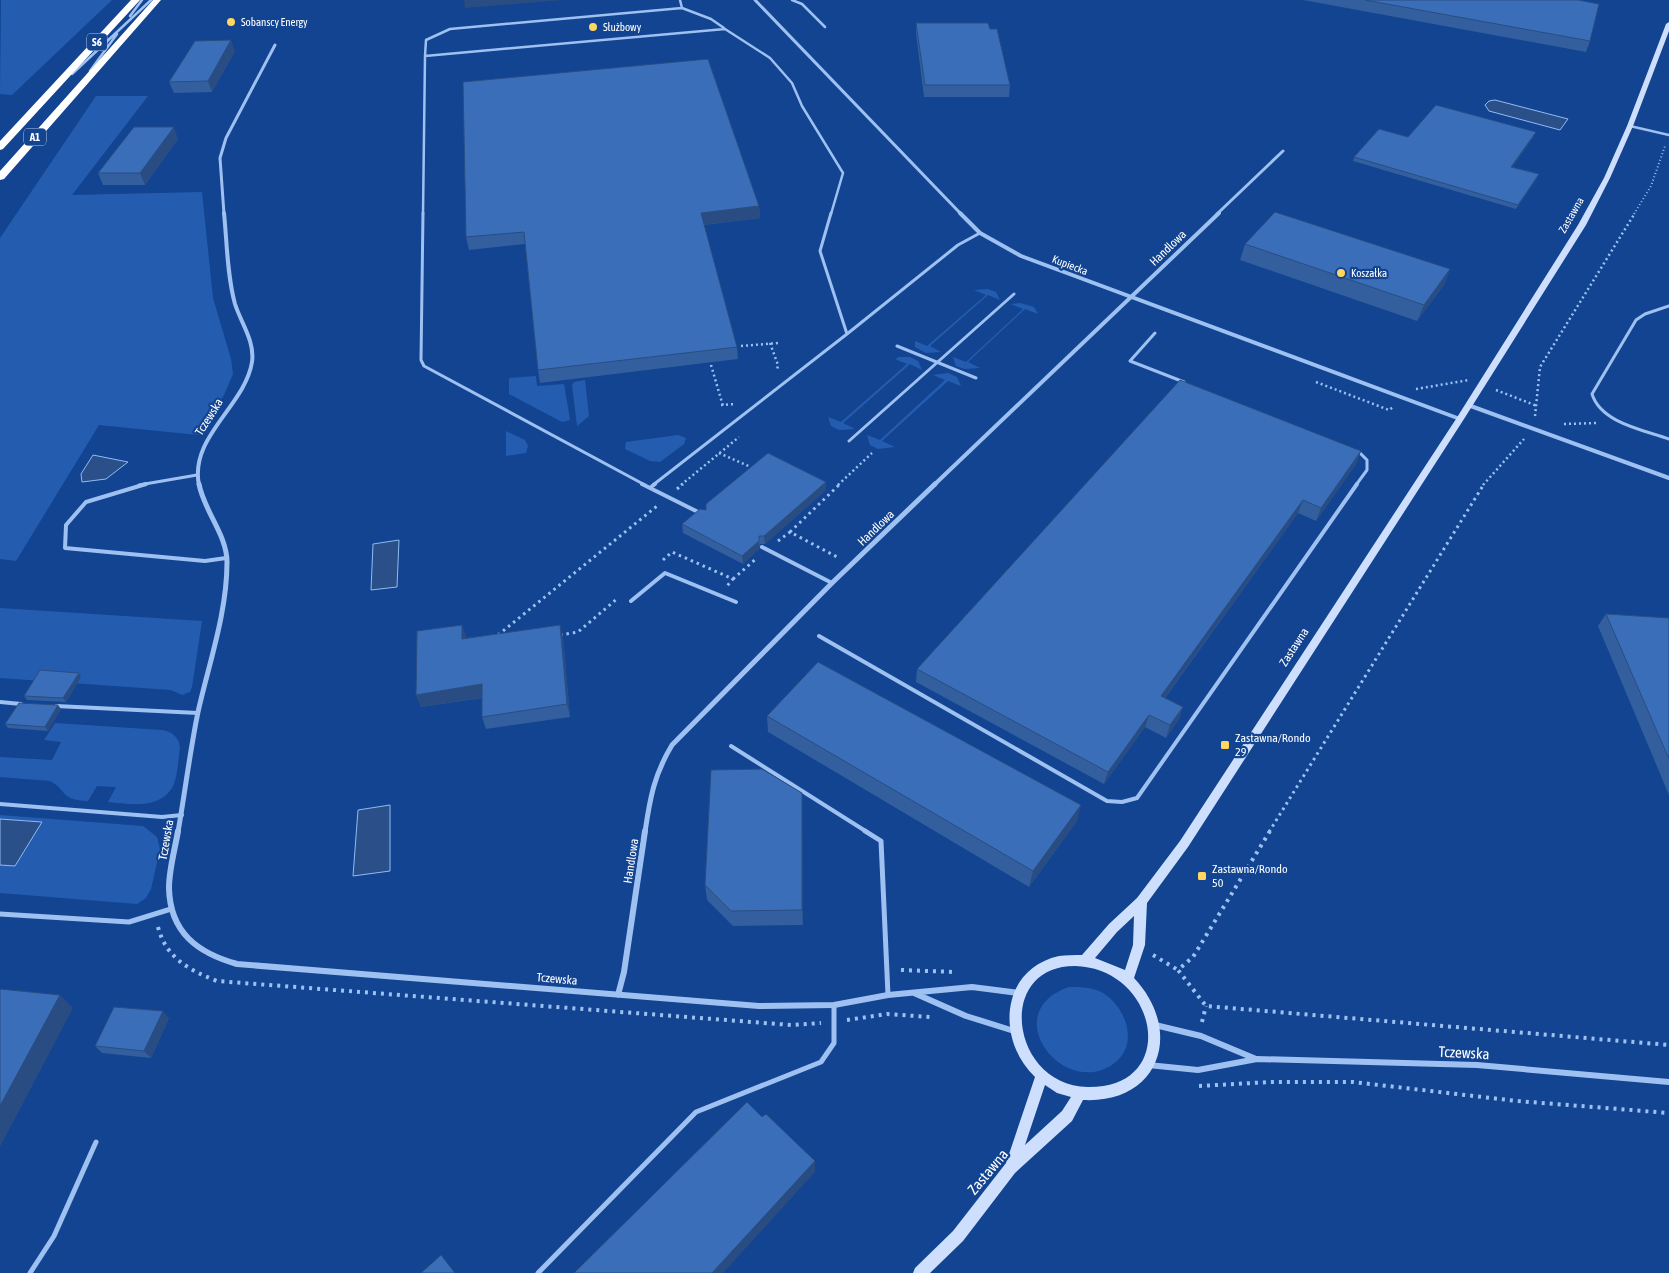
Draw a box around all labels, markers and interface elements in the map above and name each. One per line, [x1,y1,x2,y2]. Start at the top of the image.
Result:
marker: Sobanscy Energy [225,16,237,28]
place label: Sobanscy Energy [241,16,308,28]
marker: Służbowy [587,21,599,33]
place label: Służbowy [603,21,642,33]
road number: S6 [87,34,107,51]
road number: A1 [24,128,46,146]
street label: Zastawna [1556,195,1586,235]
street label: Handlowa [1147,227,1189,269]
street label: Kupiecka [1050,253,1090,277]
marker: Koszałka [1335,267,1347,279]
place label: Koszałka [1351,267,1387,279]
street label: Tczewska [192,396,226,438]
street label: Handlowa [855,507,897,549]
street label: Zastawna [1276,625,1312,669]
place label: Zastawna/Rondo 29 [1235,731,1311,759]
marker: Zastawna/Rondo 29 [1219,739,1231,751]
street label: Tczewska [156,819,176,861]
street label: Handlowa [621,838,641,884]
place label: Zastawna/Rondo 50 [1212,862,1288,890]
marker: Zastawna/Rondo 50 [1196,870,1208,882]
street label: Tczewska [536,970,578,988]
street label: Tczewska [1438,1043,1490,1062]
street label: Zastawna [964,1146,1011,1198]

